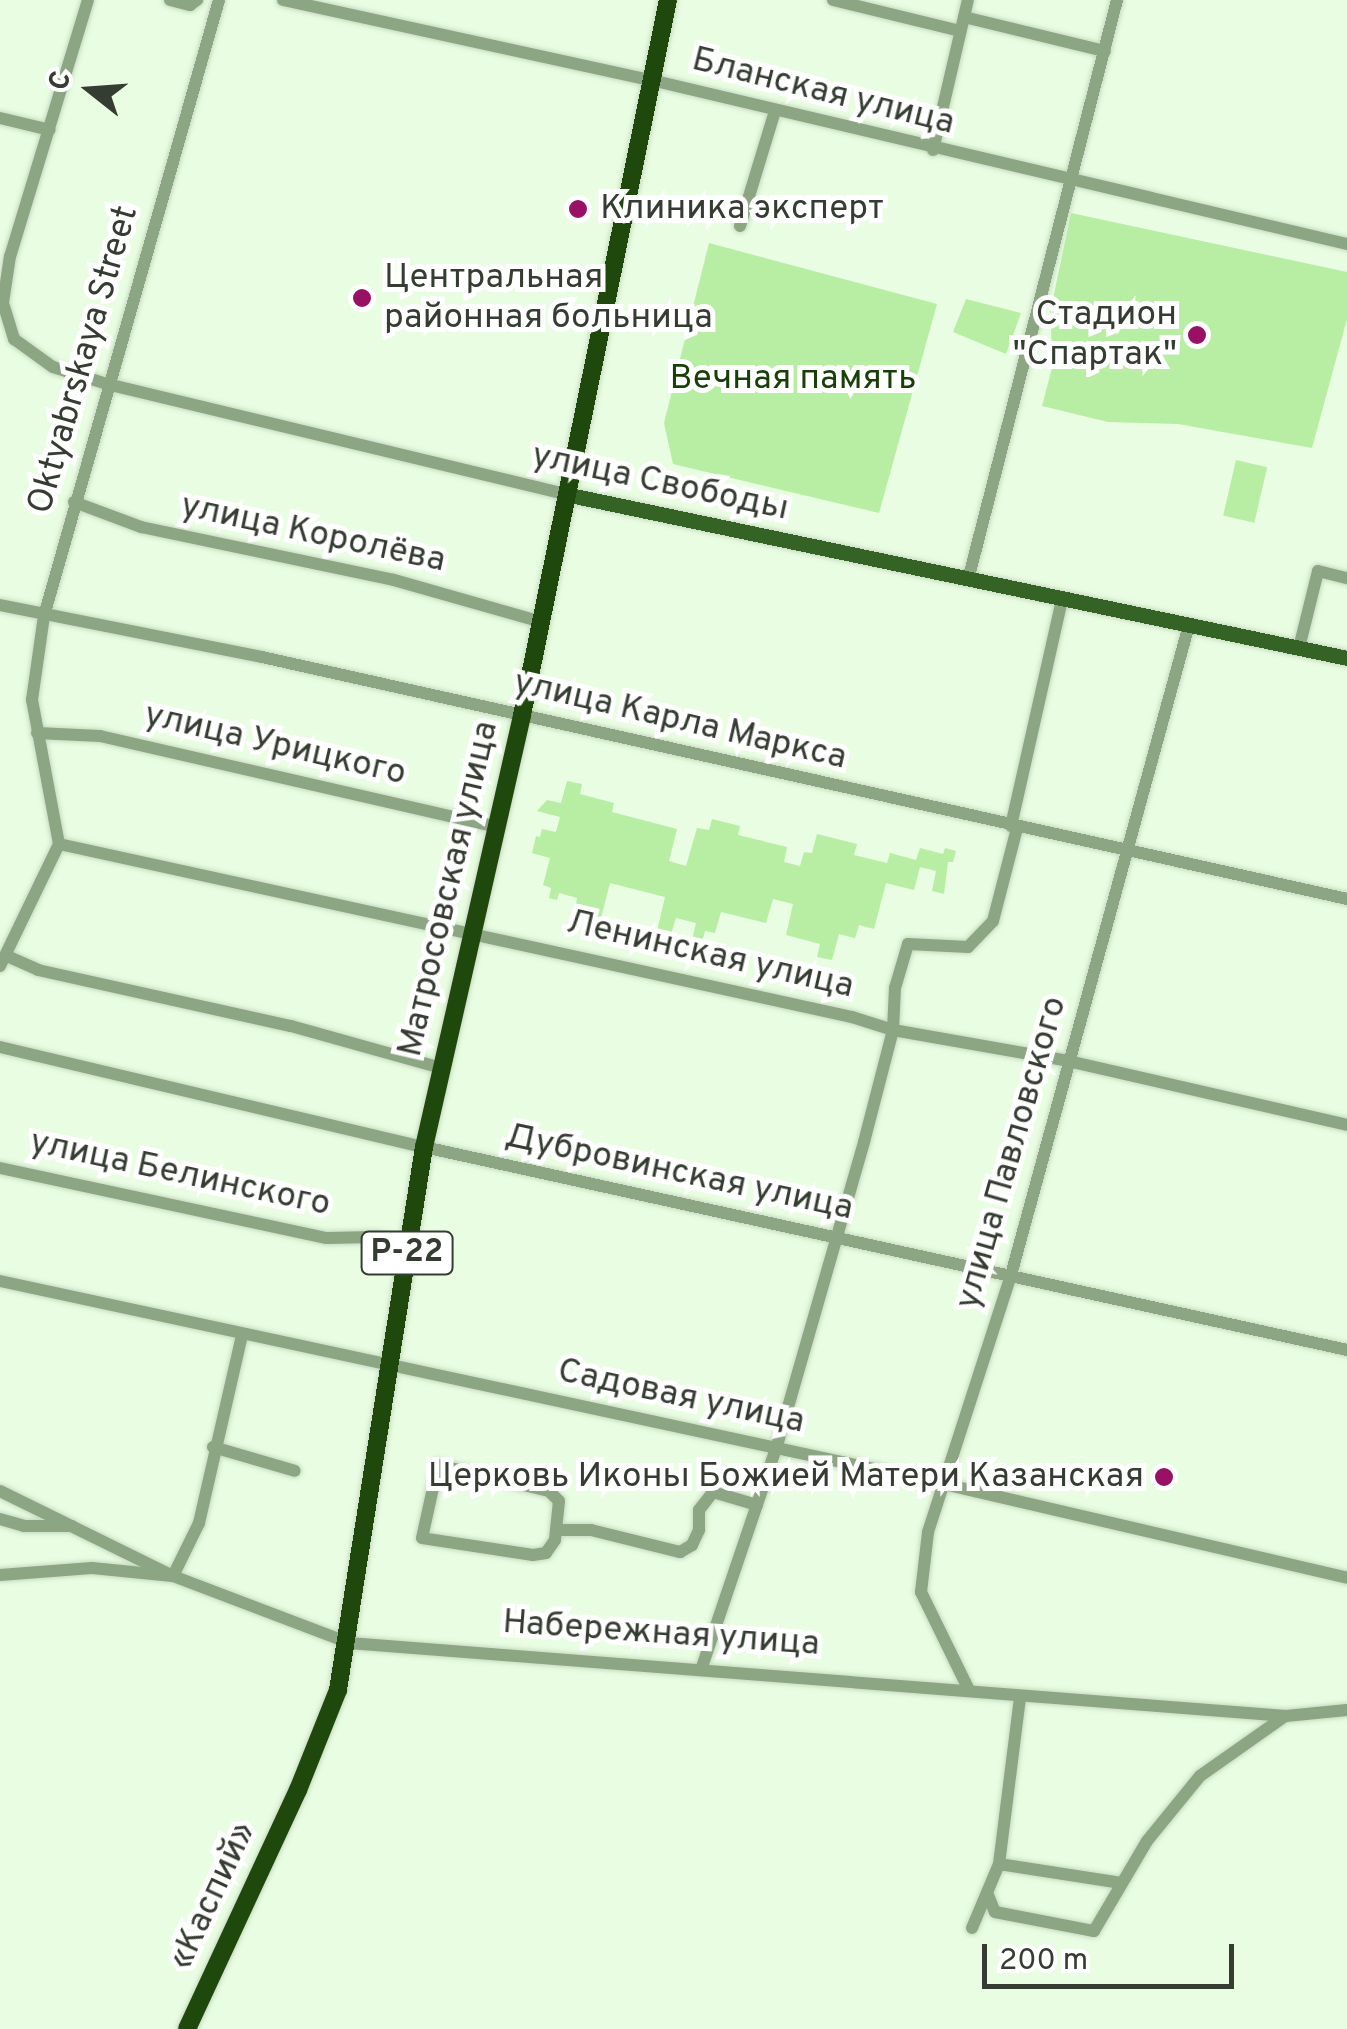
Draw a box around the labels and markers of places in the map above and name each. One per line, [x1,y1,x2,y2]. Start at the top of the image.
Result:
place label: Клиника эксперт [600,188,884,230]
marker: Клиника эксперт [565,196,591,222]
place label: Центральная районная больница [384,257,713,339]
marker: Центральная районная больница [349,285,375,311]
place label: Стадион "Спартак" [1012,294,1177,376]
marker: Стадион "Спартак" [1186,324,1208,346]
place label: Церковь Иконы Божией Матери Казанская [428,1456,1144,1498]
marker: Церковь Иконы Божией Матери Казанская [1153,1466,1175,1488]

